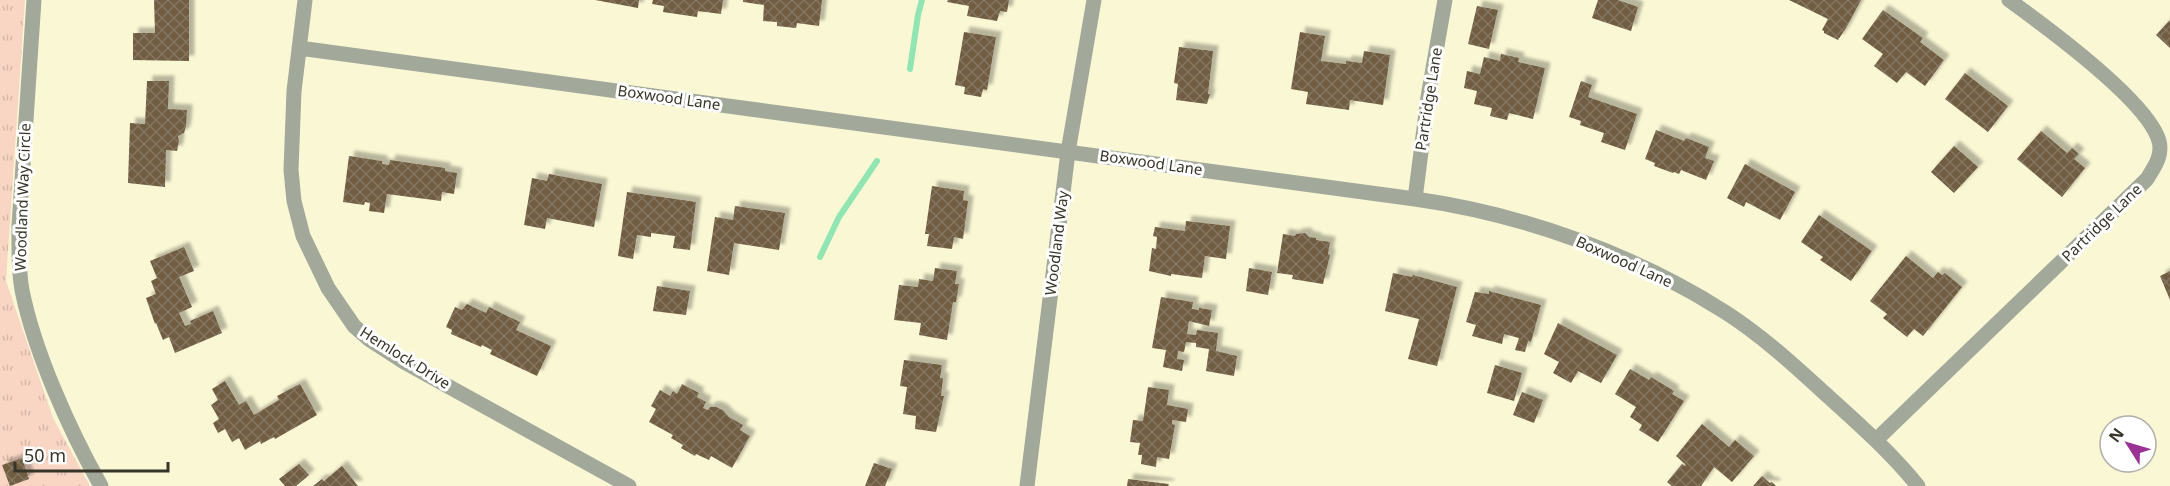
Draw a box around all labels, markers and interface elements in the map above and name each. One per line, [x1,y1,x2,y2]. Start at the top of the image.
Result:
street label: Partridge Lane [1410,46,1446,152]
street label: Boxwood Lane [616,80,722,114]
street label: Woodland Way Circle [9,123,35,271]
street label: Boxwood Lane [1098,145,1204,179]
street label: Partridge Lane [2057,179,2146,266]
street label: Woodland Way [1040,189,1072,296]
street label: Boxwood Lane [1573,231,1676,291]
street label: Hemlock Drive [357,321,454,393]
north arrow [2098,414,2158,474]
text: N [2103,423,2129,447]
scale bar [15,435,168,473]
text: 50 m [24,443,66,467]

